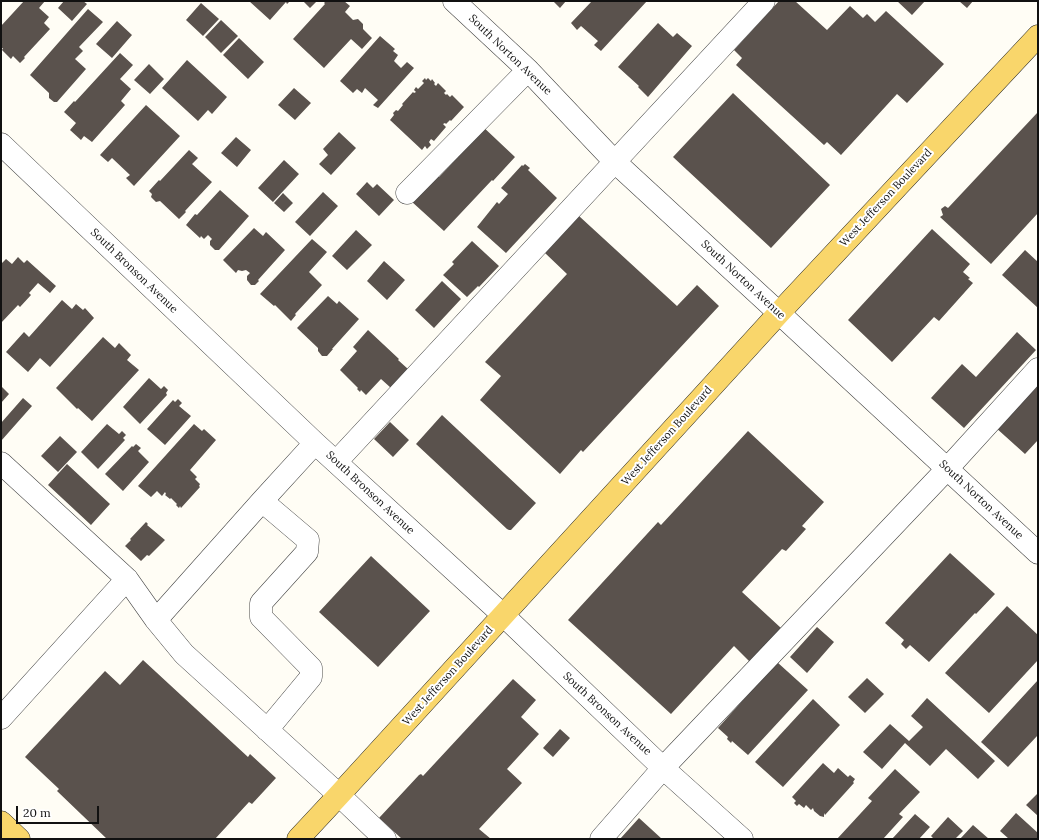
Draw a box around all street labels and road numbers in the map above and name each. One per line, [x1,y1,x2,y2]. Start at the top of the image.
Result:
street label: South Norton Avenue [466,12,554,98]
street label: West Jefferson Boulevard [837,146,935,250]
street label: South Bronson Avenue [88,226,180,316]
street label: South Norton Avenue [698,238,788,322]
street label: West Jefferson Boulevard [619,384,715,488]
street label: South Bronson Avenue [323,449,417,537]
street label: South Norton Avenue [936,458,1026,542]
street label: West Jefferson Boulevard [400,624,496,728]
street label: South Bronson Avenue [560,670,654,758]

